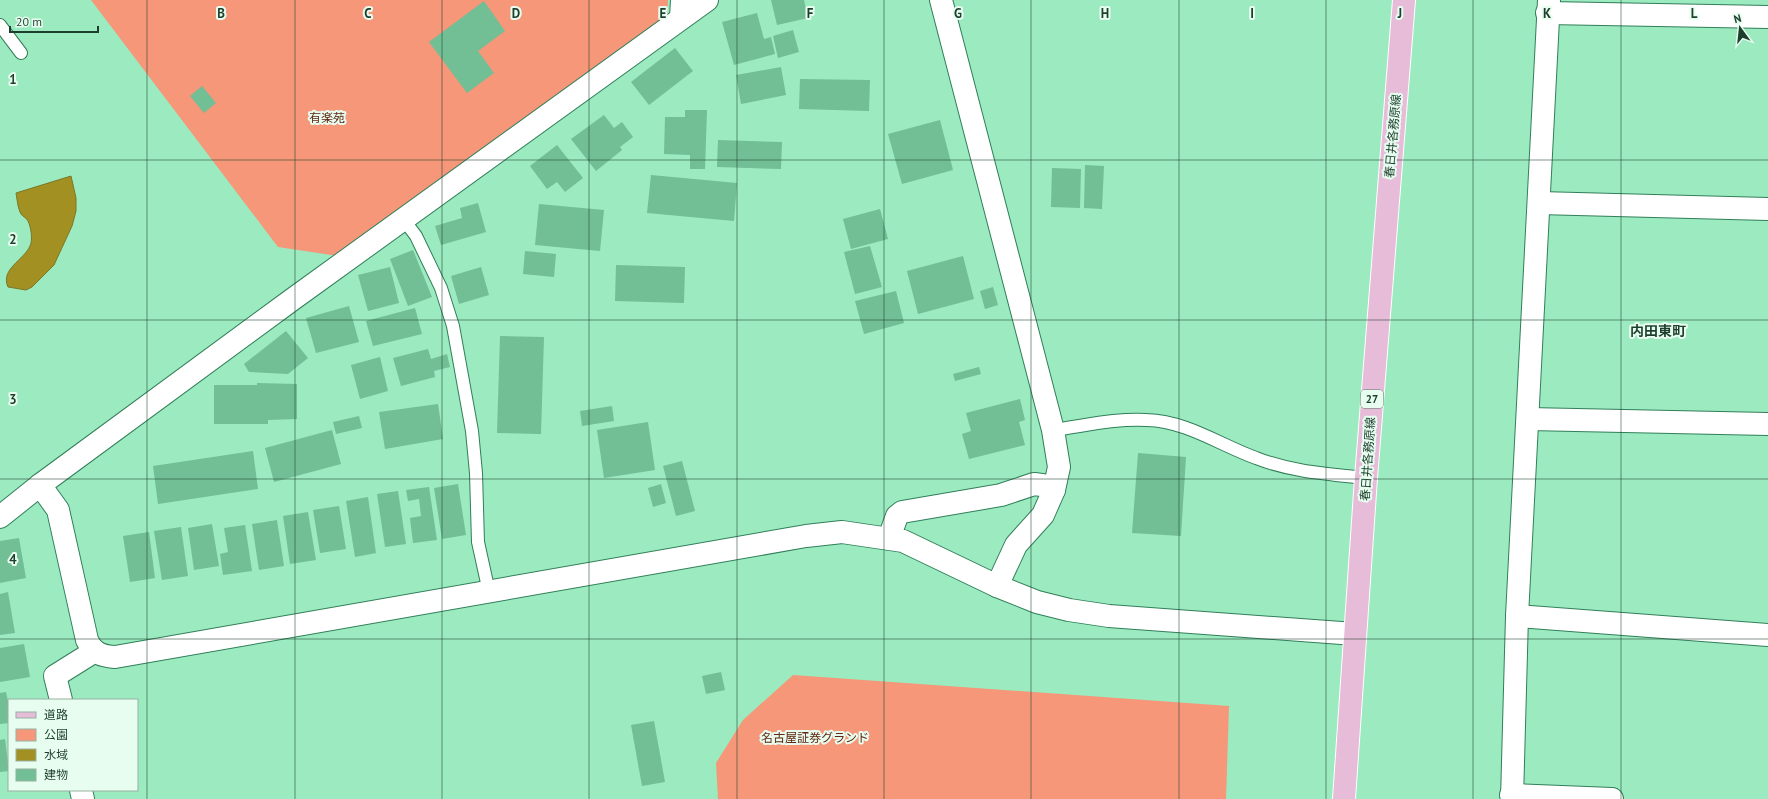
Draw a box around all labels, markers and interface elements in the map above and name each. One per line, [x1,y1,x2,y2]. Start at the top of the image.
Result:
text: B [217,5,225,22]
text: C [364,5,372,22]
text: D [512,5,520,22]
text: E [660,5,667,22]
text: F [807,5,814,22]
text: G [954,5,962,22]
text: H [1101,5,1109,22]
text: I [1250,5,1254,22]
text: J [1397,5,1402,22]
text: K [1543,5,1551,22]
text: L [1691,5,1698,22]
scale bar [10,8,98,34]
north arrow [1720,8,1760,48]
text: N [1732,11,1743,26]
text: 20 m [16,14,42,29]
text: 1 [9,71,17,88]
street label: 春日井各務原線 [1381,93,1404,178]
park label: 有楽苑 [309,110,345,125]
text: 2 [9,231,17,248]
district label: 内田東町 [1630,322,1686,340]
road number: 27 [1361,390,1383,408]
text: 3 [9,391,17,408]
street label: 春日井各務原線 [1357,417,1378,501]
text: 4 [9,551,17,568]
legend [8,699,138,791]
text: 道路 [44,707,68,722]
text: 公園 [44,727,68,742]
park label: 名古屋証券グランド [761,730,869,745]
text: 水域 [44,747,68,762]
text: 建物 [44,767,68,782]

